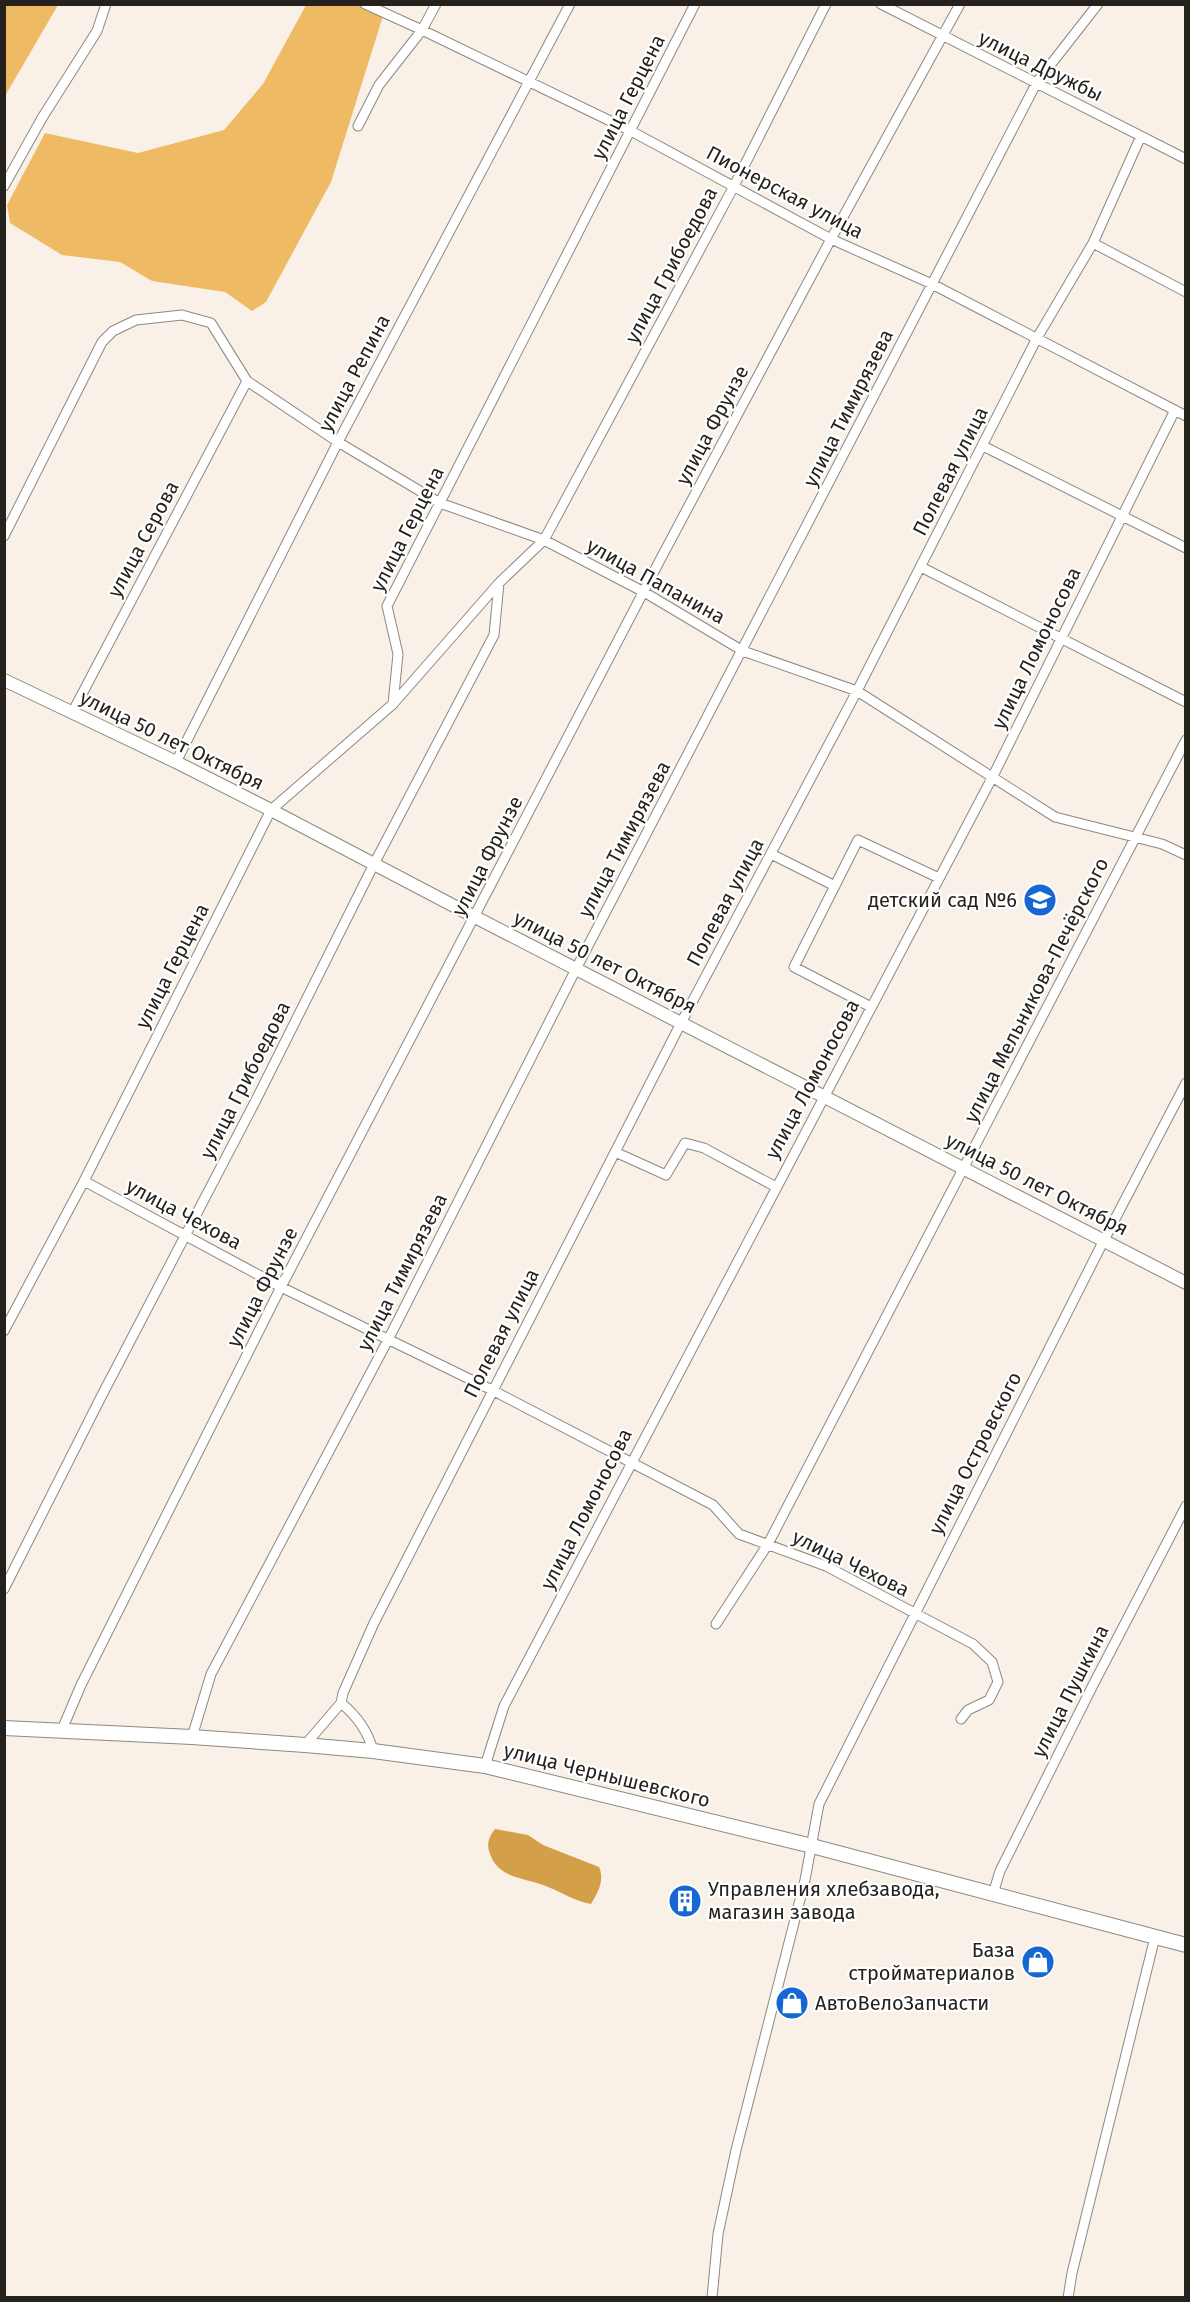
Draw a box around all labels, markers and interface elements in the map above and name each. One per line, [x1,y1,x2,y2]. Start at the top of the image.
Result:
street label: улица Дружбы [975,26,1107,106]
street label: улица Герцена [586,30,670,164]
street label: Пионерская улица [702,140,868,244]
street label: улица Грибоедова [620,183,722,347]
street label: улица Репина [313,310,395,436]
street label: улица Тимирязева [798,325,898,491]
street label: улица Фрунзе [670,361,754,489]
street label: Полевая улица [907,403,993,539]
street label: улица Герцена [365,462,449,596]
street label: улица Серова [102,477,184,601]
street label: улица Папанина [583,533,729,629]
street label: улица Ломоносова [986,563,1086,733]
street label: улица 50 лет Октября [76,685,268,795]
street label: улица Тимирязева [573,757,675,921]
street label: улица Фрунзе [446,792,528,920]
street label: Полевая улица [681,834,769,970]
street label: улица Мельникова-Печёрского [959,854,1113,1126]
school or university icon: детский сад №6 [1022,882,1058,918]
place label: детский сад №6 [868,888,1017,912]
street label: улица Герцена [130,899,214,1033]
street label: улица 50 лет Октября [510,905,700,1019]
street label: улица Ломоносова [760,995,864,1163]
street label: улица Грибоедова [195,997,295,1163]
street label: улица 50 лет Октября [942,1127,1132,1241]
street label: улица Чехова [122,1174,246,1254]
street label: улица Тимирязева [352,1189,452,1355]
street label: улица Фрунзе [221,1223,303,1351]
street label: Полевая улица [458,1265,544,1401]
street label: улица Островского [924,1368,1026,1538]
street label: улица Ломоносова [535,1425,637,1593]
street label: улица Чехова [789,1524,913,1602]
street label: улица Пушкина [1026,1621,1114,1761]
street label: улица Чернышевского [501,1738,713,1812]
place label: Управления хлебзавода, магазин завода [708,1877,940,1924]
building icon: Управления хлебзавода, магазин завода [667,1883,703,1919]
place label: База стройматериалов [848,1938,1015,1985]
shop icon: База стройматериалов [1020,1944,1056,1980]
shop icon: АвтоВелоЗапчасти [774,1985,810,2021]
place label: АвтоВелоЗапчасти [815,1991,989,2015]

